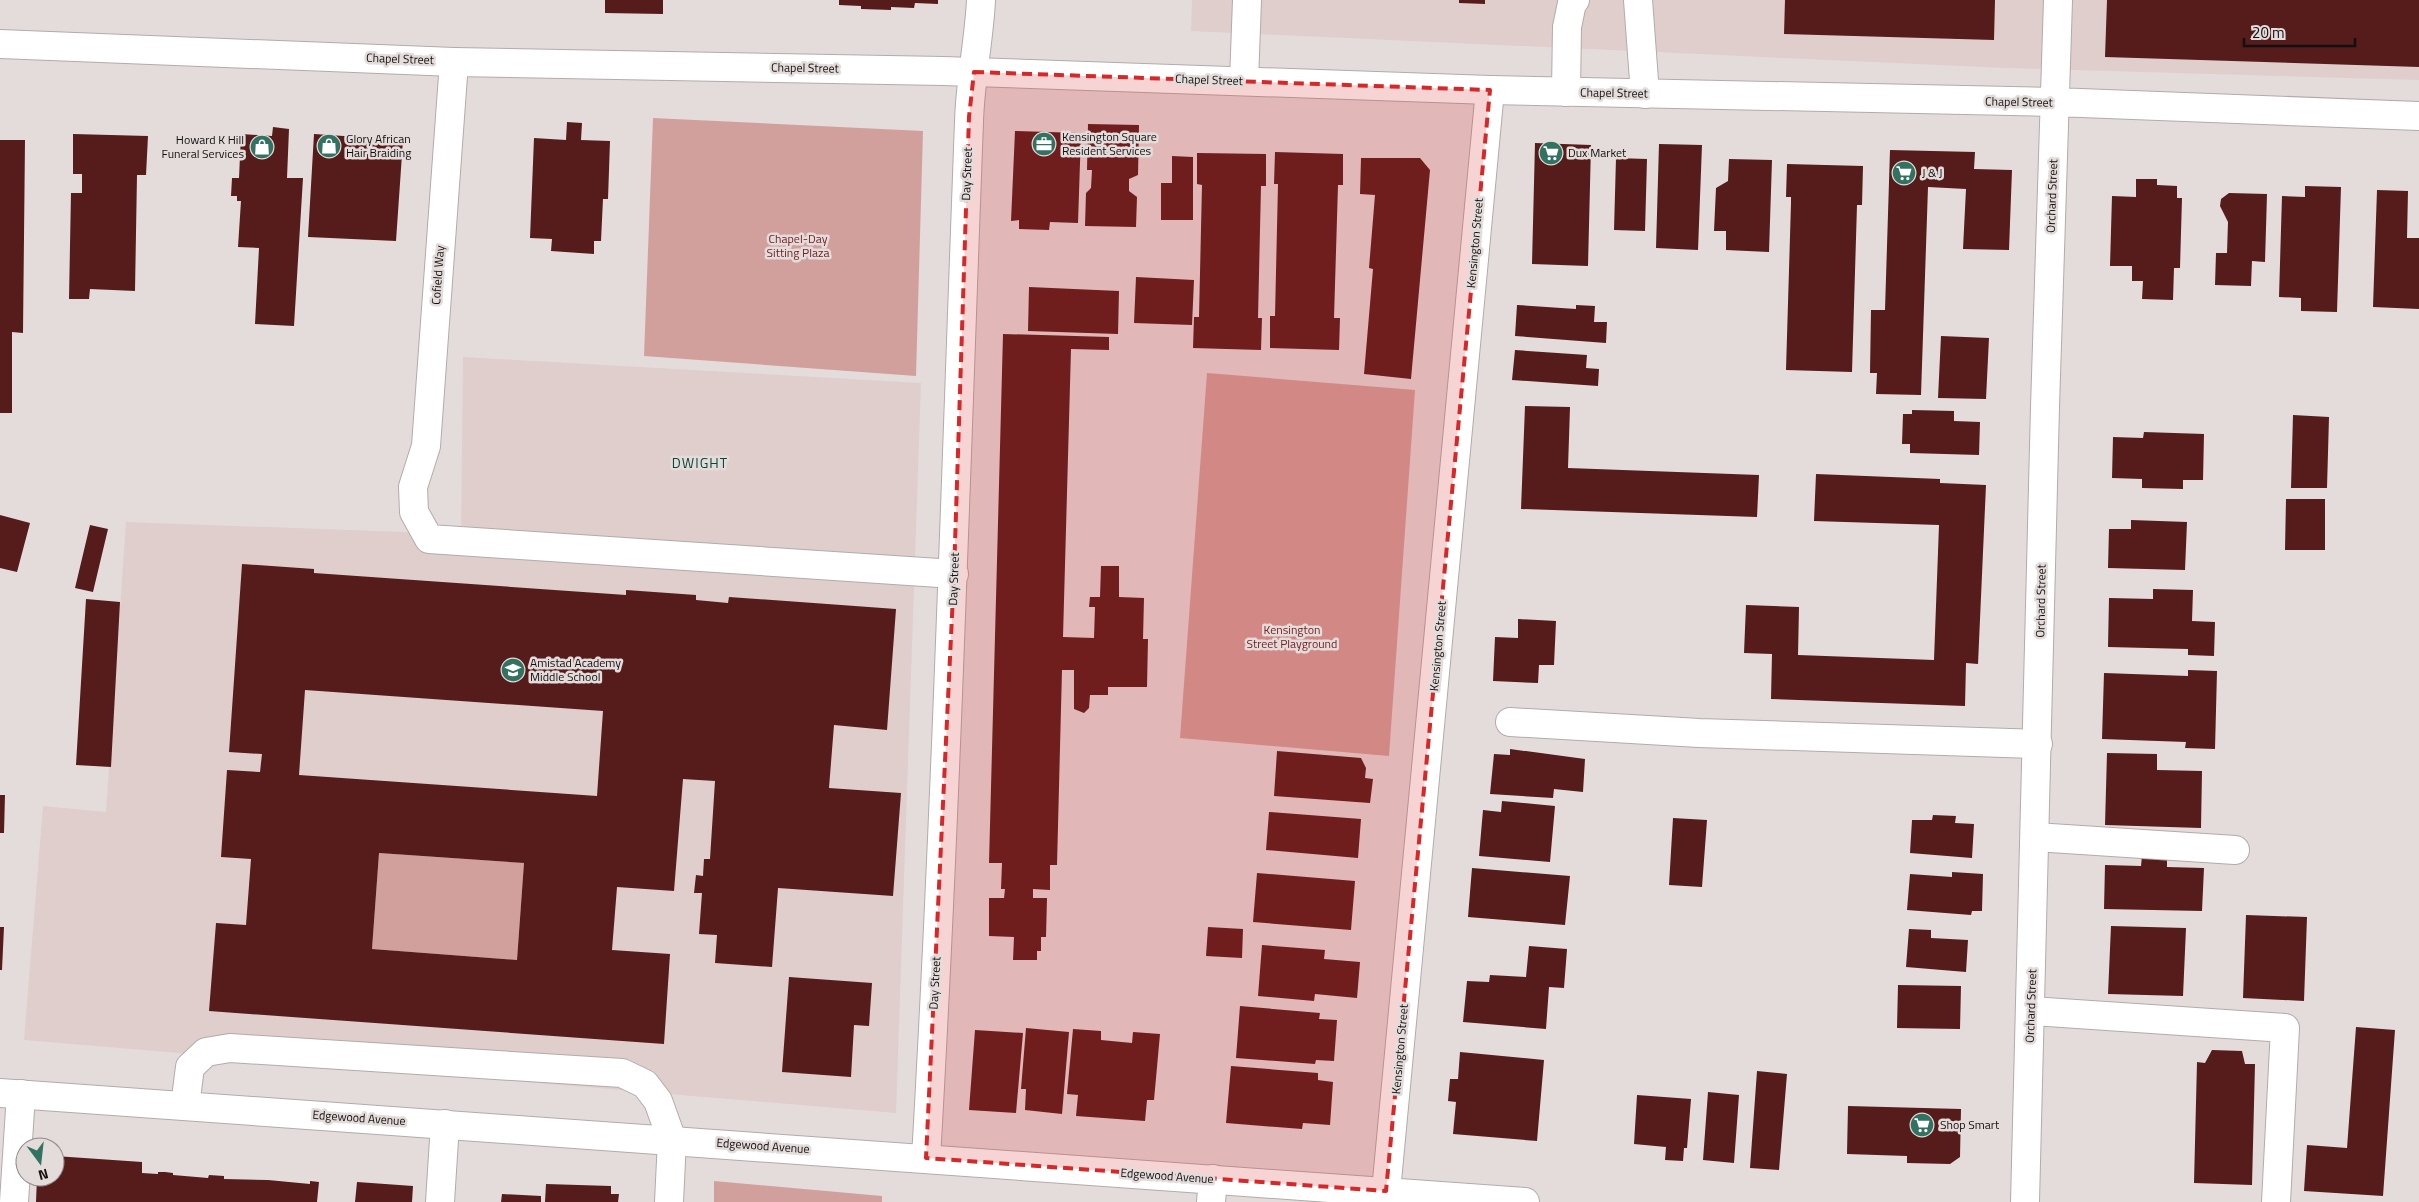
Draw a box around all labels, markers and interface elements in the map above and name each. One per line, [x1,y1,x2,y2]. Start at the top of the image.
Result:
scale bar [2244,15,2355,47]
text: 20 m [2252,21,2285,44]
street label: Chapel Street [366,48,435,69]
street label: Chapel Street [771,57,840,78]
street label: Chapel Street [1175,69,1244,90]
street label: Chapel Street [1580,82,1649,103]
street label: Chapel Street [1985,91,2054,112]
place label: Kensington Square Resident Services [1062,127,1157,160]
place label: Glory African Hair Braiding [346,129,411,162]
place label: Howard K Hill Funeral Services [162,130,244,163]
office icon: Kensington Square Resident Services [1031,131,1057,157]
shop icon: Glory African Hair Braiding [316,133,342,159]
shop icon: Howard K Hill Funeral Services [249,134,275,160]
supermarket icon: Dux Market [1538,140,1564,166]
place label: Dux Market [1568,143,1627,162]
street label: Day Street [956,146,977,201]
street label: Orchard Street [2041,158,2062,233]
supermarket icon: J & J [1891,160,1917,186]
place label: J & J [1922,163,1942,182]
street label: Kensington Street [1461,196,1488,289]
park label: Chapel-Day Sitting Plaza [767,229,829,262]
street label: Cofield Way [426,244,449,305]
district label: DWIGHT [672,452,728,473]
street label: Day Street [943,551,964,606]
street label: Orchard Street [2030,563,2051,638]
street label: Kensington Street [1424,599,1451,692]
park label: Kensington Street Playground [1247,620,1337,653]
place label: Amistad Academy Middle School [530,653,621,686]
school or university icon: Amistad Academy Middle School [500,657,526,683]
street label: Day Street [924,955,945,1010]
street label: Orchard Street [2020,968,2041,1043]
street label: Kensington Street [1386,1002,1413,1095]
street label: Edgewood Avenue [312,1105,406,1130]
supermarket icon: Shop Smart [1909,1112,1935,1138]
place label: Shop Smart [1940,1115,2000,1134]
street label: Edgewood Avenue [716,1133,810,1158]
north arrow [15,1137,65,1187]
street label: Edgewood Avenue [1120,1163,1214,1188]
text: N [36,1164,51,1186]

